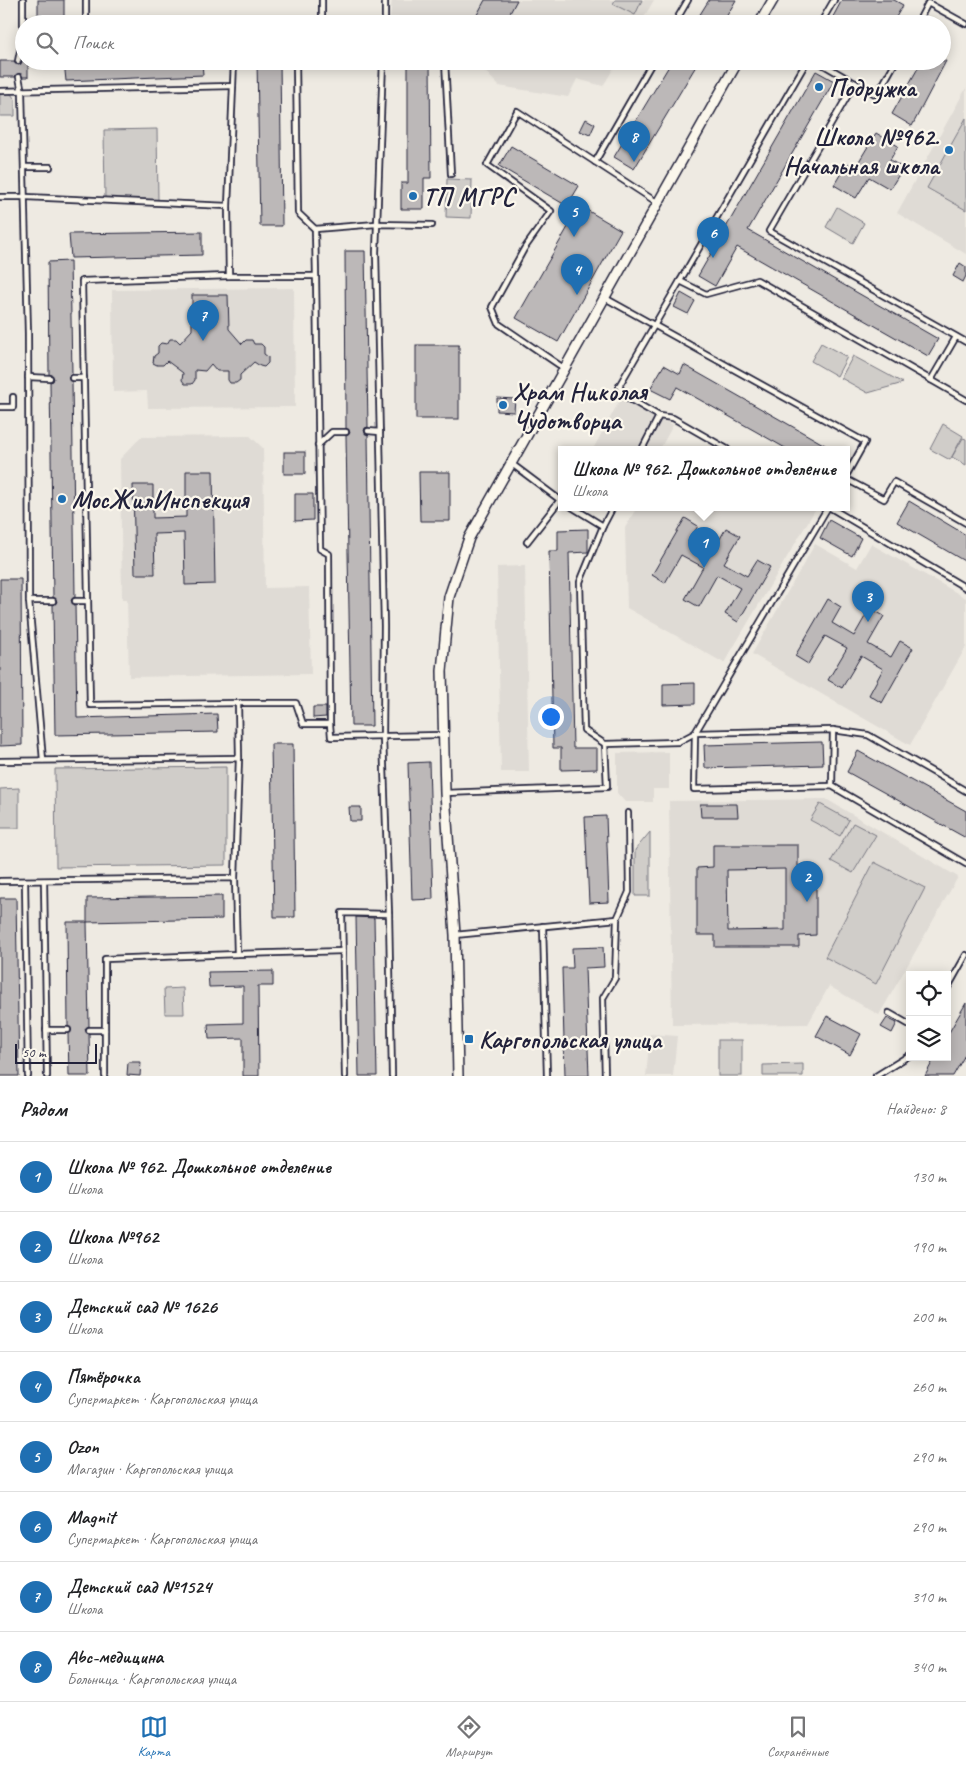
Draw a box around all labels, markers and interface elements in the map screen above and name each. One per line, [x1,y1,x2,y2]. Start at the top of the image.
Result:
search box [15,15,951,70]
icon: search [33,29,61,57]
text: Поиск [73,31,113,55]
place label: Подружка [829,72,918,104]
marker: Подружка [813,81,825,93]
pin: 8 [618,121,650,162]
place label: Школа №962. Начальная школа [784,121,941,182]
marker: Школа №962. Начальная школа [943,144,955,156]
place label: ТП МГРС [423,181,517,213]
marker: ТП МГРС [407,190,419,202]
pin: 5 [558,196,590,237]
pin: 6 [697,217,729,258]
pin: 4 [561,254,593,295]
pin: 7 [187,300,219,341]
place label: Храм Николая Чудотворца [513,376,649,437]
marker: Храм Николая Чудотворца [497,399,509,411]
popup [558,446,850,511]
text: Школа № 962. Дошкольное отделение [572,457,836,481]
text: Школа [572,481,607,501]
place label: МосЖилИнспекция [72,484,251,516]
marker: МосЖилИнспекция [56,493,68,505]
pin: 1 [688,527,720,568]
pin: 3 [852,581,884,622]
your location [538,704,564,730]
pin: 2 [791,861,823,902]
map controls [906,971,951,1061]
button: locate [906,971,951,1016]
button: layers [906,1016,951,1061]
place label: Каргопольская улица [479,1024,664,1056]
marker: Каргопольская улица [463,1033,475,1045]
scale bar [15,1041,98,1064]
text: 50 m [22,1044,46,1061]
text: Рядом [20,1096,67,1122]
text: Найдено: 8 [886,1099,946,1119]
text: Школа № 962. Дошкольное отделение [67,1155,331,1179]
text: 1 [32,1167,40,1187]
text: 130 m [912,1167,946,1187]
text: Школа [67,1179,102,1199]
text: Школа №962 [67,1225,158,1249]
text: 2 [32,1237,40,1257]
text: 190 m [912,1237,946,1257]
text: Школа [67,1249,102,1269]
text: Детский сад № 1626 [67,1295,217,1319]
text: 3 [32,1307,40,1327]
text: 200 m [912,1307,946,1327]
text: Школа [67,1319,102,1339]
text: Пятёрочка [67,1365,140,1389]
text: 4 [32,1377,40,1397]
text: 260 m [912,1377,946,1397]
text: Супермаркет · Каргопольская улица [67,1389,257,1409]
text: Ozon [67,1435,99,1459]
text: 5 [33,1447,39,1467]
text: 290 m [912,1447,946,1467]
text: Магазин · Каргопольская улица [67,1459,232,1479]
text: Magnit [67,1505,115,1529]
text: 6 [32,1517,40,1537]
text: 290 m [912,1517,946,1537]
text: Супермаркет · Каргопольская улица [67,1529,257,1549]
text: Детский сад №1524 [67,1575,211,1599]
text: 7 [32,1587,40,1607]
text: 310 m [912,1587,946,1607]
text: Школа [67,1599,102,1619]
text: Abc-медицина [67,1645,163,1669]
text: 8 [32,1657,40,1677]
text: 340 m [912,1657,946,1677]
text: Больница · Каргопольская улица [67,1669,236,1689]
tab: Карта [138,1713,170,1760]
tab: Маршрут [446,1713,492,1760]
tab: Сохранённые [767,1713,828,1760]

